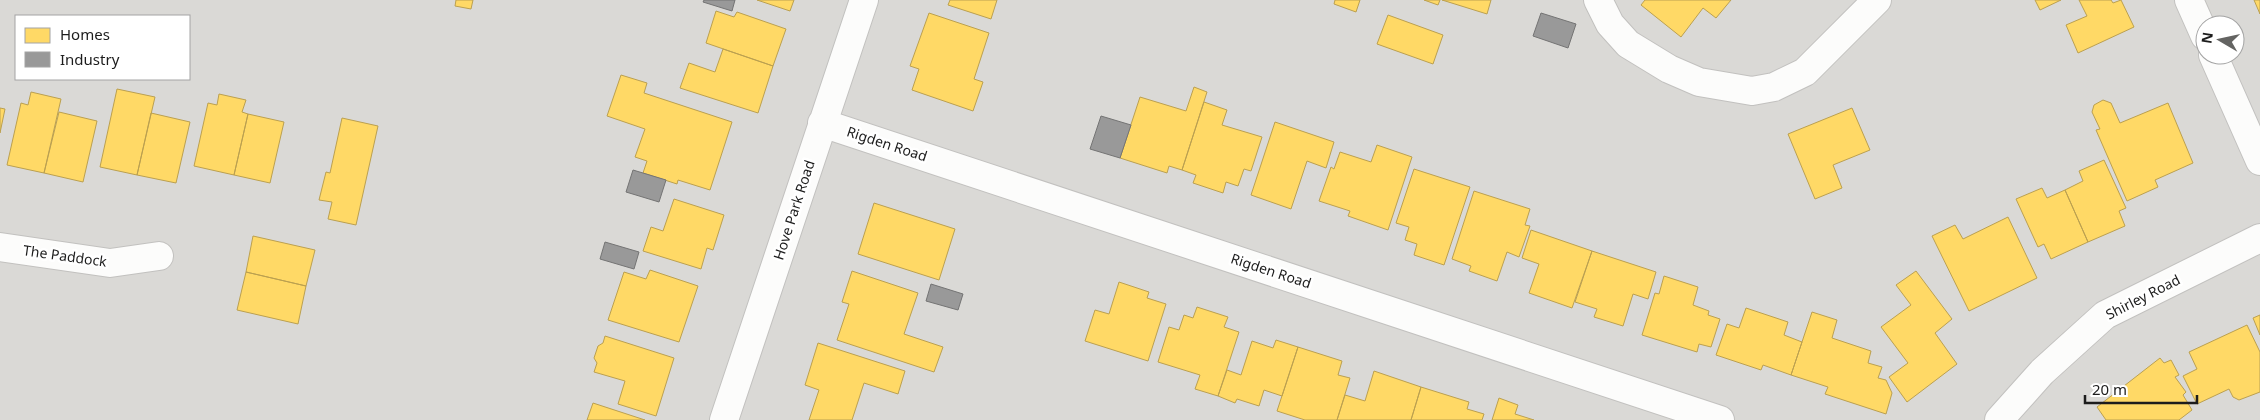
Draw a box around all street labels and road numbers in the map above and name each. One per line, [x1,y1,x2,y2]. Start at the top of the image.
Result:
street label: Rigden Road [845,122,930,165]
street label: Hove Park Road [768,157,819,262]
street label: The Paddock [22,240,109,271]
street label: Rigden Road [1229,249,1314,292]
street label: Shirley Road [2102,270,2183,323]

